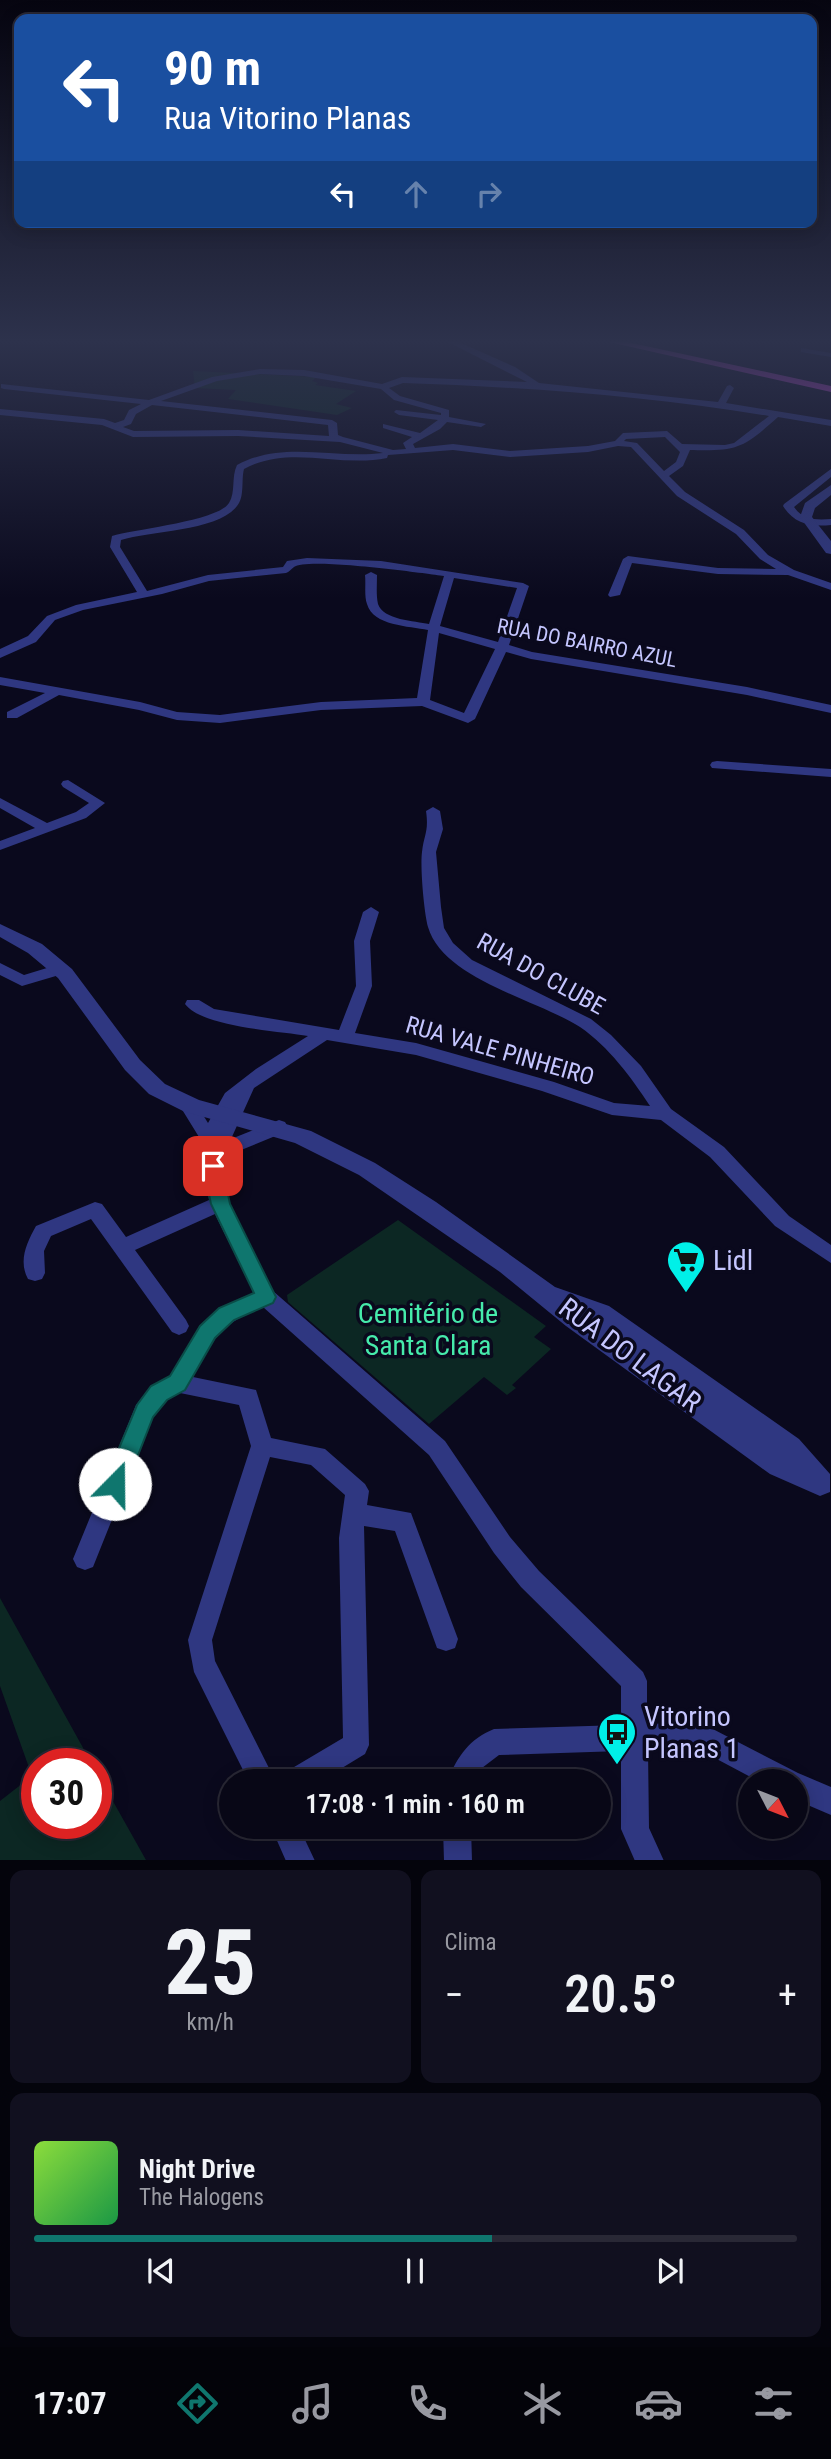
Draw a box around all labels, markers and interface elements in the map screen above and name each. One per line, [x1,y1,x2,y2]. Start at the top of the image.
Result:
text: 90 m [164,40,261,97]
icon: left [49,42,140,133]
text: Rua Vitorino Planas [164,99,411,137]
icon: left [324,175,362,213]
icon: ahead [397,175,435,213]
icon: right [470,175,508,213]
street label: RUA DO BAIRRO AZUL [495,614,679,672]
street label: RUA DO CLUBE [472,927,610,1021]
street label: RUA VALE PINHEIRO [403,1011,597,1091]
pin [183,1136,243,1196]
icon: arrive [194,1147,232,1185]
supermarket icon: Lidl [665,1239,707,1294]
place label: Lidl [713,1244,753,1277]
street label: RUA DO LAGAR [552,1291,708,1419]
park label: Cemitério de Santa Clara [358,1297,498,1362]
position arrow [78,1447,152,1521]
place label: Vitorino Planas 1 [644,1700,739,1765]
bus stop icon: Vitorino Planas 1 [596,1711,638,1766]
speed limit sign: 30 [21,1748,112,1839]
north arrow [738,1769,808,1839]
map controls [738,1769,808,1839]
text: 17:08 · 1 min · 160 m [305,1789,525,1819]
text: 25 [164,1910,256,2016]
text: Clima [445,1929,496,1956]
text: 20.5° [564,1964,677,2025]
text: − [445,1973,464,2017]
text: + [778,1973,797,2017]
text: km/h [187,2009,234,2036]
text: Night Drive [139,2154,255,2184]
text: The Halogens [139,2184,264,2211]
icon: previous [142,2252,180,2290]
icon: pause [396,2252,434,2290]
icon: next [651,2252,689,2290]
icon: directions [173,2379,222,2428]
icon: music [288,2379,337,2428]
icon: phone [403,2379,452,2428]
icon: climate [518,2379,567,2428]
icon: car [634,2379,683,2428]
icon: filters [749,2379,798,2428]
text: 17:07 [33,2384,107,2422]

